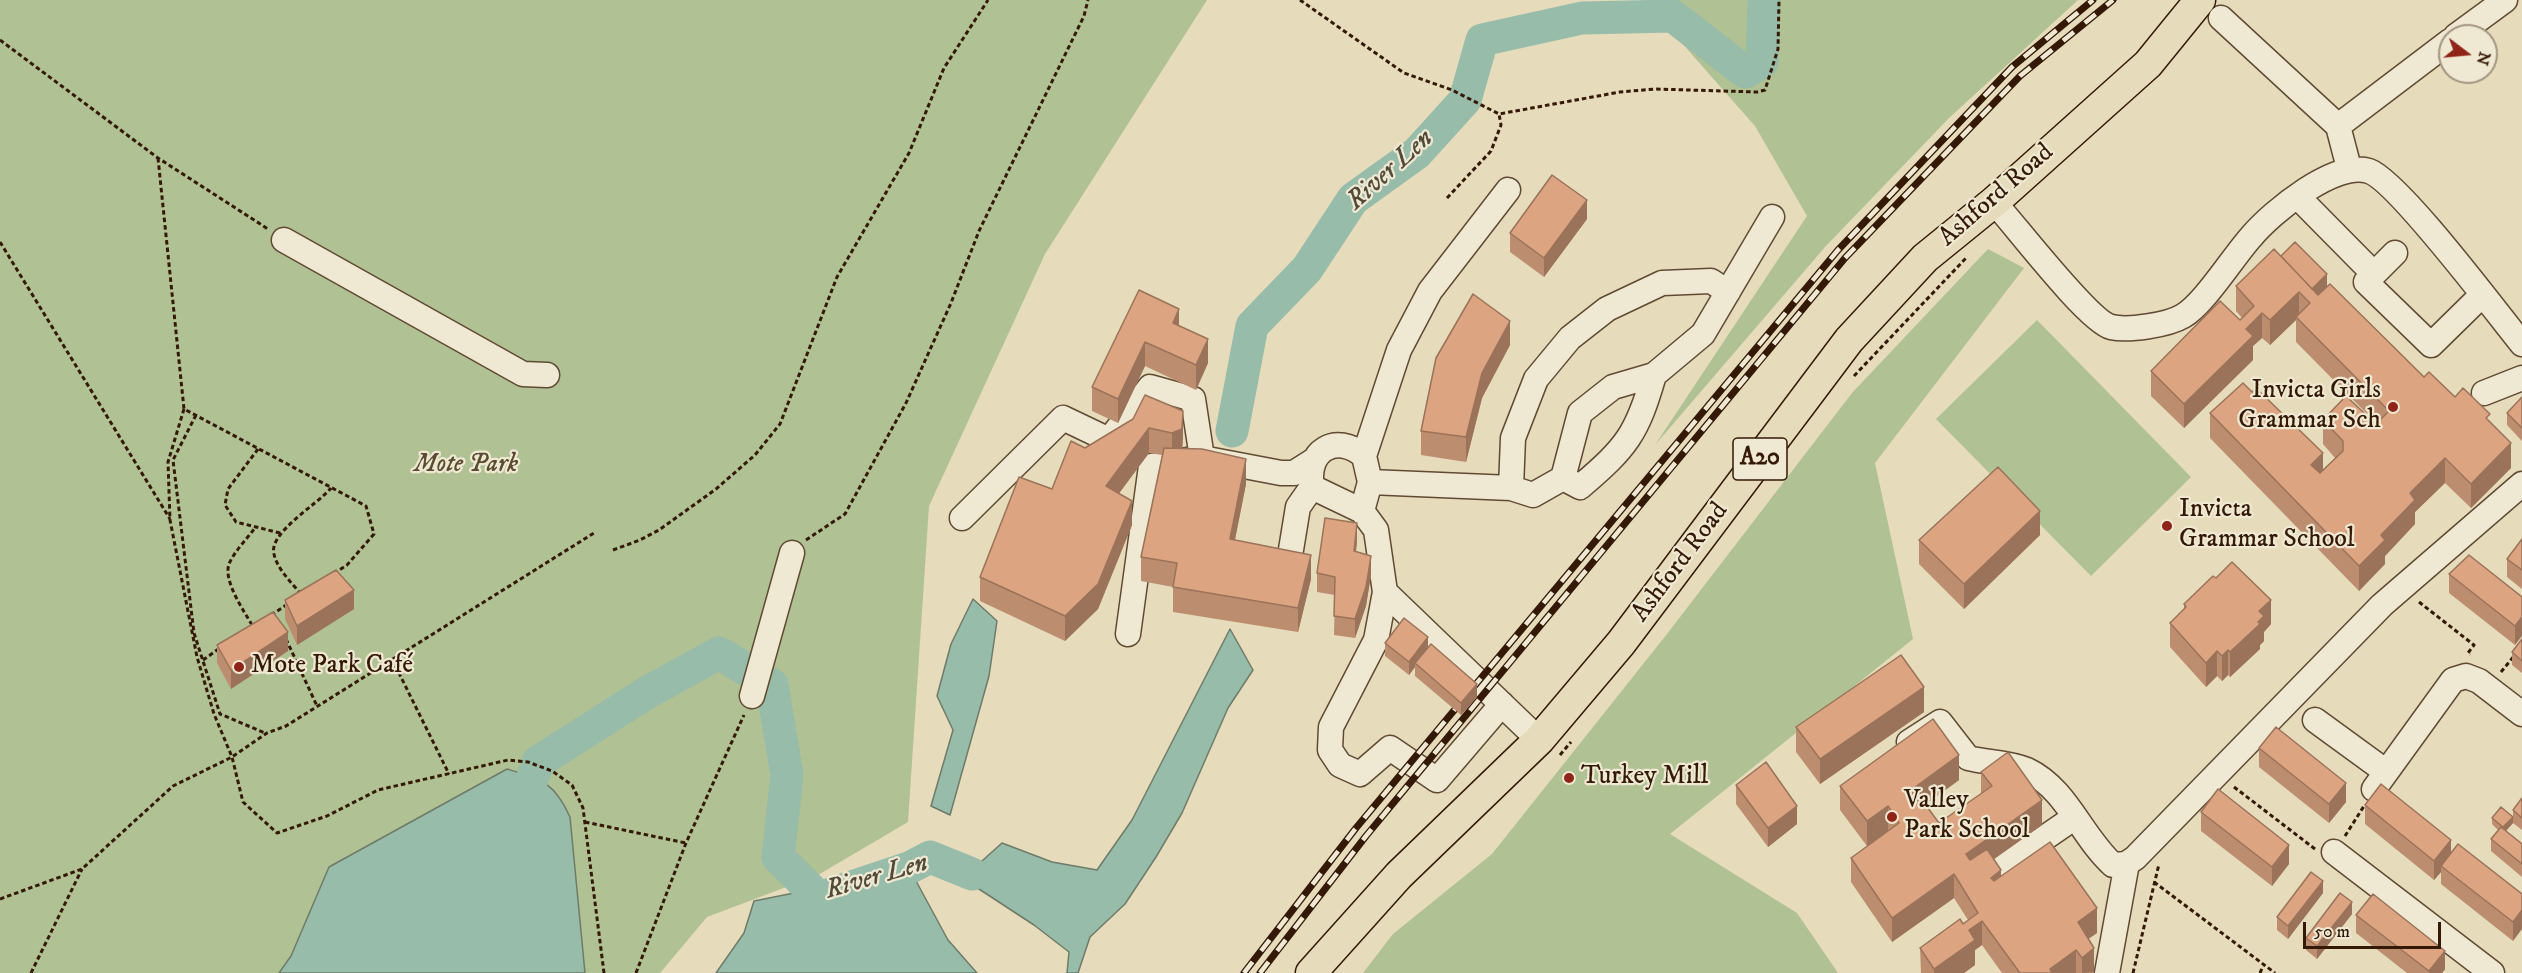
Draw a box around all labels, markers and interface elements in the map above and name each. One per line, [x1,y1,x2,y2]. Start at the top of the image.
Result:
north arrow [2438,24,2498,84]
text: N [2472,49,2495,67]
water label: River Len [1341,124,1441,218]
street label: Ashford Road [1933,138,2061,254]
place label: Invicta Girls Grammar Sch [2238,376,2381,437]
marker: Invicta Girls Grammar Sch [2386,400,2400,414]
road number: A20 [1733,438,1787,480]
park label: Mote Park [414,450,518,482]
place label: Invicta Grammar School [2179,495,2355,556]
street label: Ashford Road [1626,497,1736,629]
marker: Invicta Grammar School [2160,519,2174,533]
place label: Mote Park Café [251,651,413,683]
marker: Mote Park Café [232,660,246,674]
place label: Turkey Mill [1581,762,1708,794]
marker: Turkey Mill [1562,771,1576,785]
place label: Valley Park School [1904,786,2030,848]
marker: Valley Park School [1885,810,1899,824]
water label: River Len [822,848,932,908]
scale bar [2306,910,2444,948]
text: 50 m [2314,921,2350,943]

